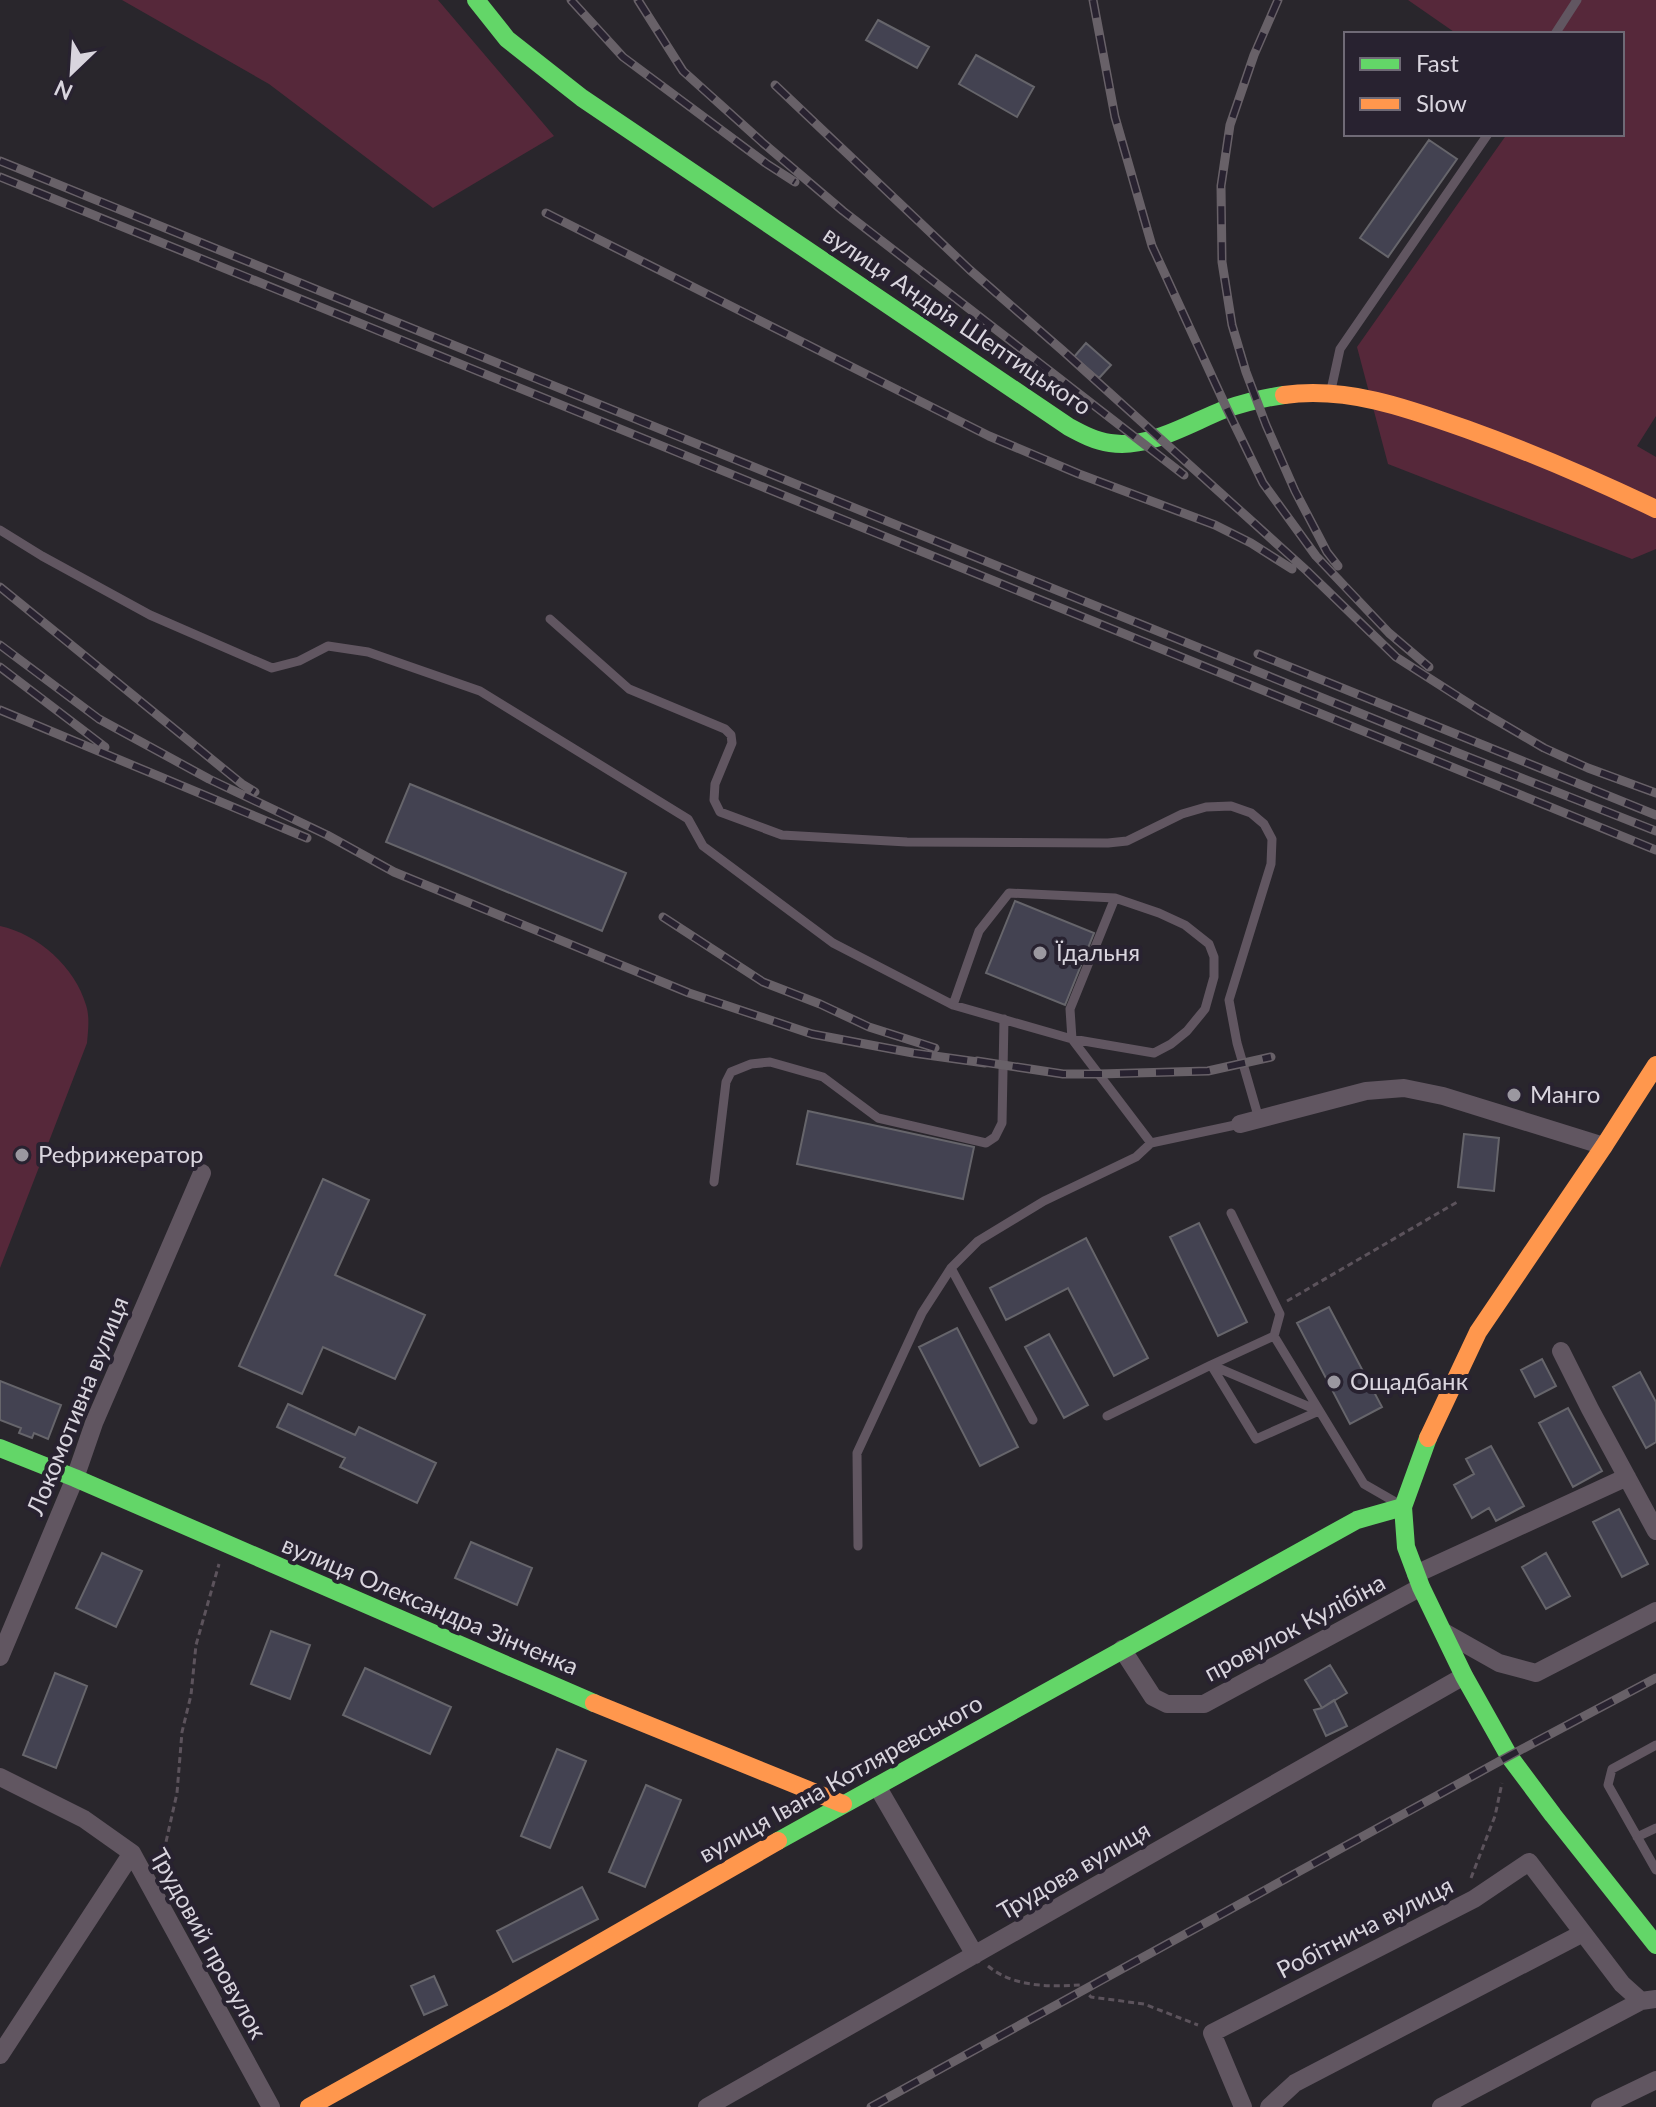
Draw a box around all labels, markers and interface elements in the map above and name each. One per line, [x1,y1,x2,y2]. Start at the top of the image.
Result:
north arrow [32,32,112,112]
legend [1344,32,1624,136]
text: Fast [1416,48,1459,77]
text: N [50,75,77,106]
text: Slow [1416,88,1467,117]
street label: вулиця Андрія Шептицького [818,219,1097,420]
place label: Їдальня [1055,937,1140,966]
marker: Їдальня [1031,944,1049,962]
place label: Манго [1530,1079,1600,1108]
marker: Манго [1505,1086,1523,1104]
place label: Рефрижератор [38,1139,203,1168]
marker: Рефрижератор [13,1146,31,1164]
street label: Локомотивна вулиця [19,1292,134,1520]
place label: Ощадбанк [1350,1366,1469,1395]
marker: Ощадбанк [1325,1373,1343,1391]
street label: вулиця Олександра Зінченка [278,1529,583,1680]
street label: провулок Кулібіна [1199,1567,1390,1687]
street label: вулиця Івана Котляревського [693,1688,987,1868]
street label: Трудова вулиця [992,1814,1155,1925]
street label: Трудовий провулок [145,1843,274,2044]
street label: Робітнича вулиця [1271,1870,1457,1984]

